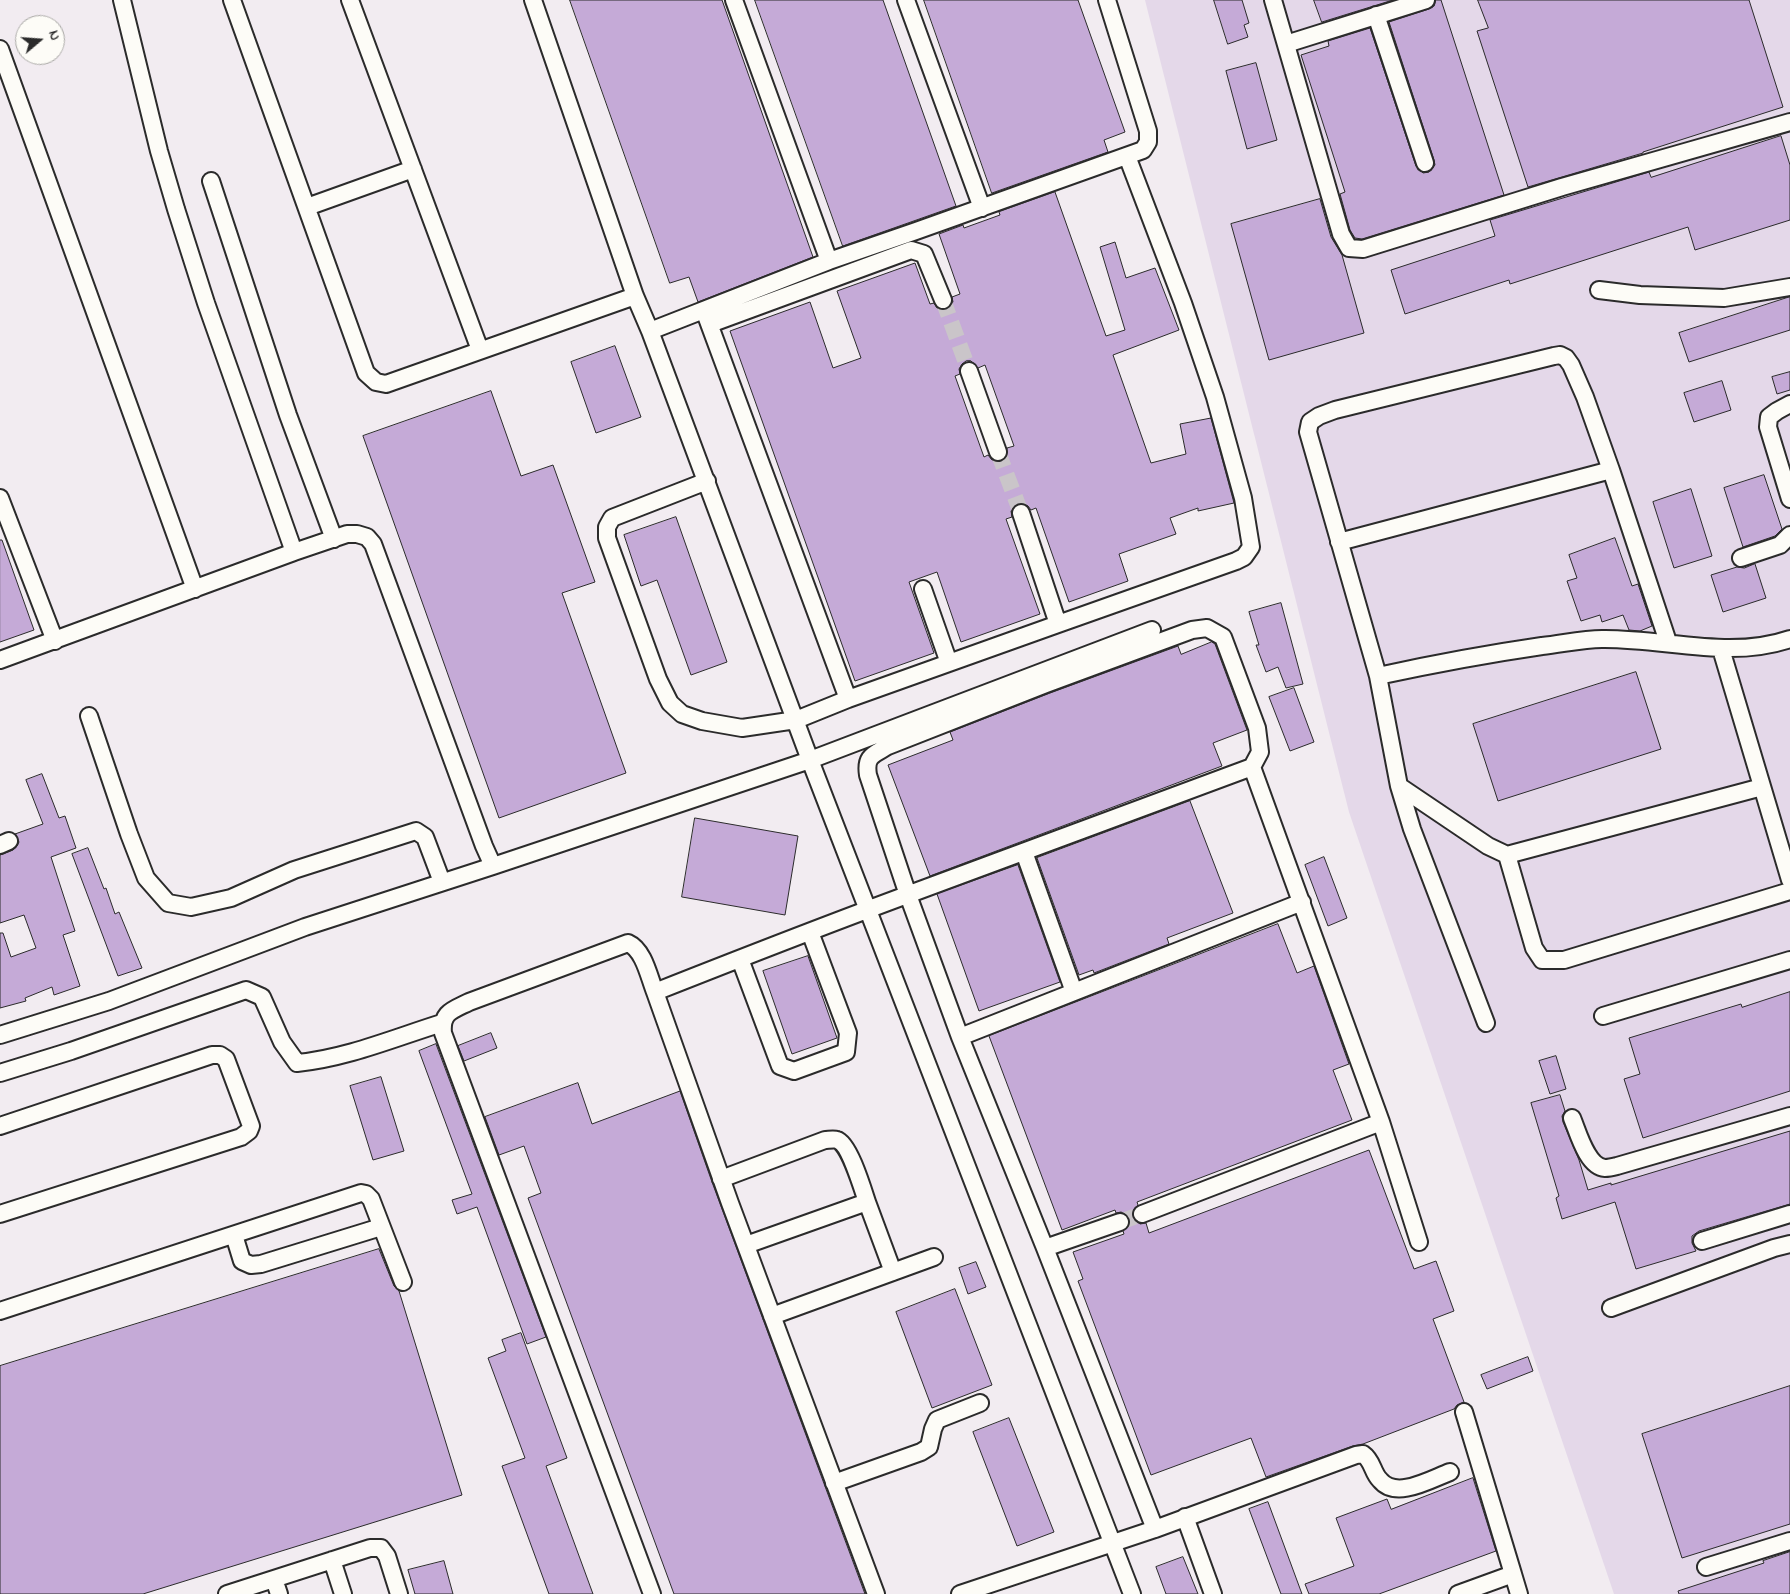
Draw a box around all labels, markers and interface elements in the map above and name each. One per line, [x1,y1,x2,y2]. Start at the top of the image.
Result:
north arrow [15,15,65,65]
text: N [42,28,65,43]

